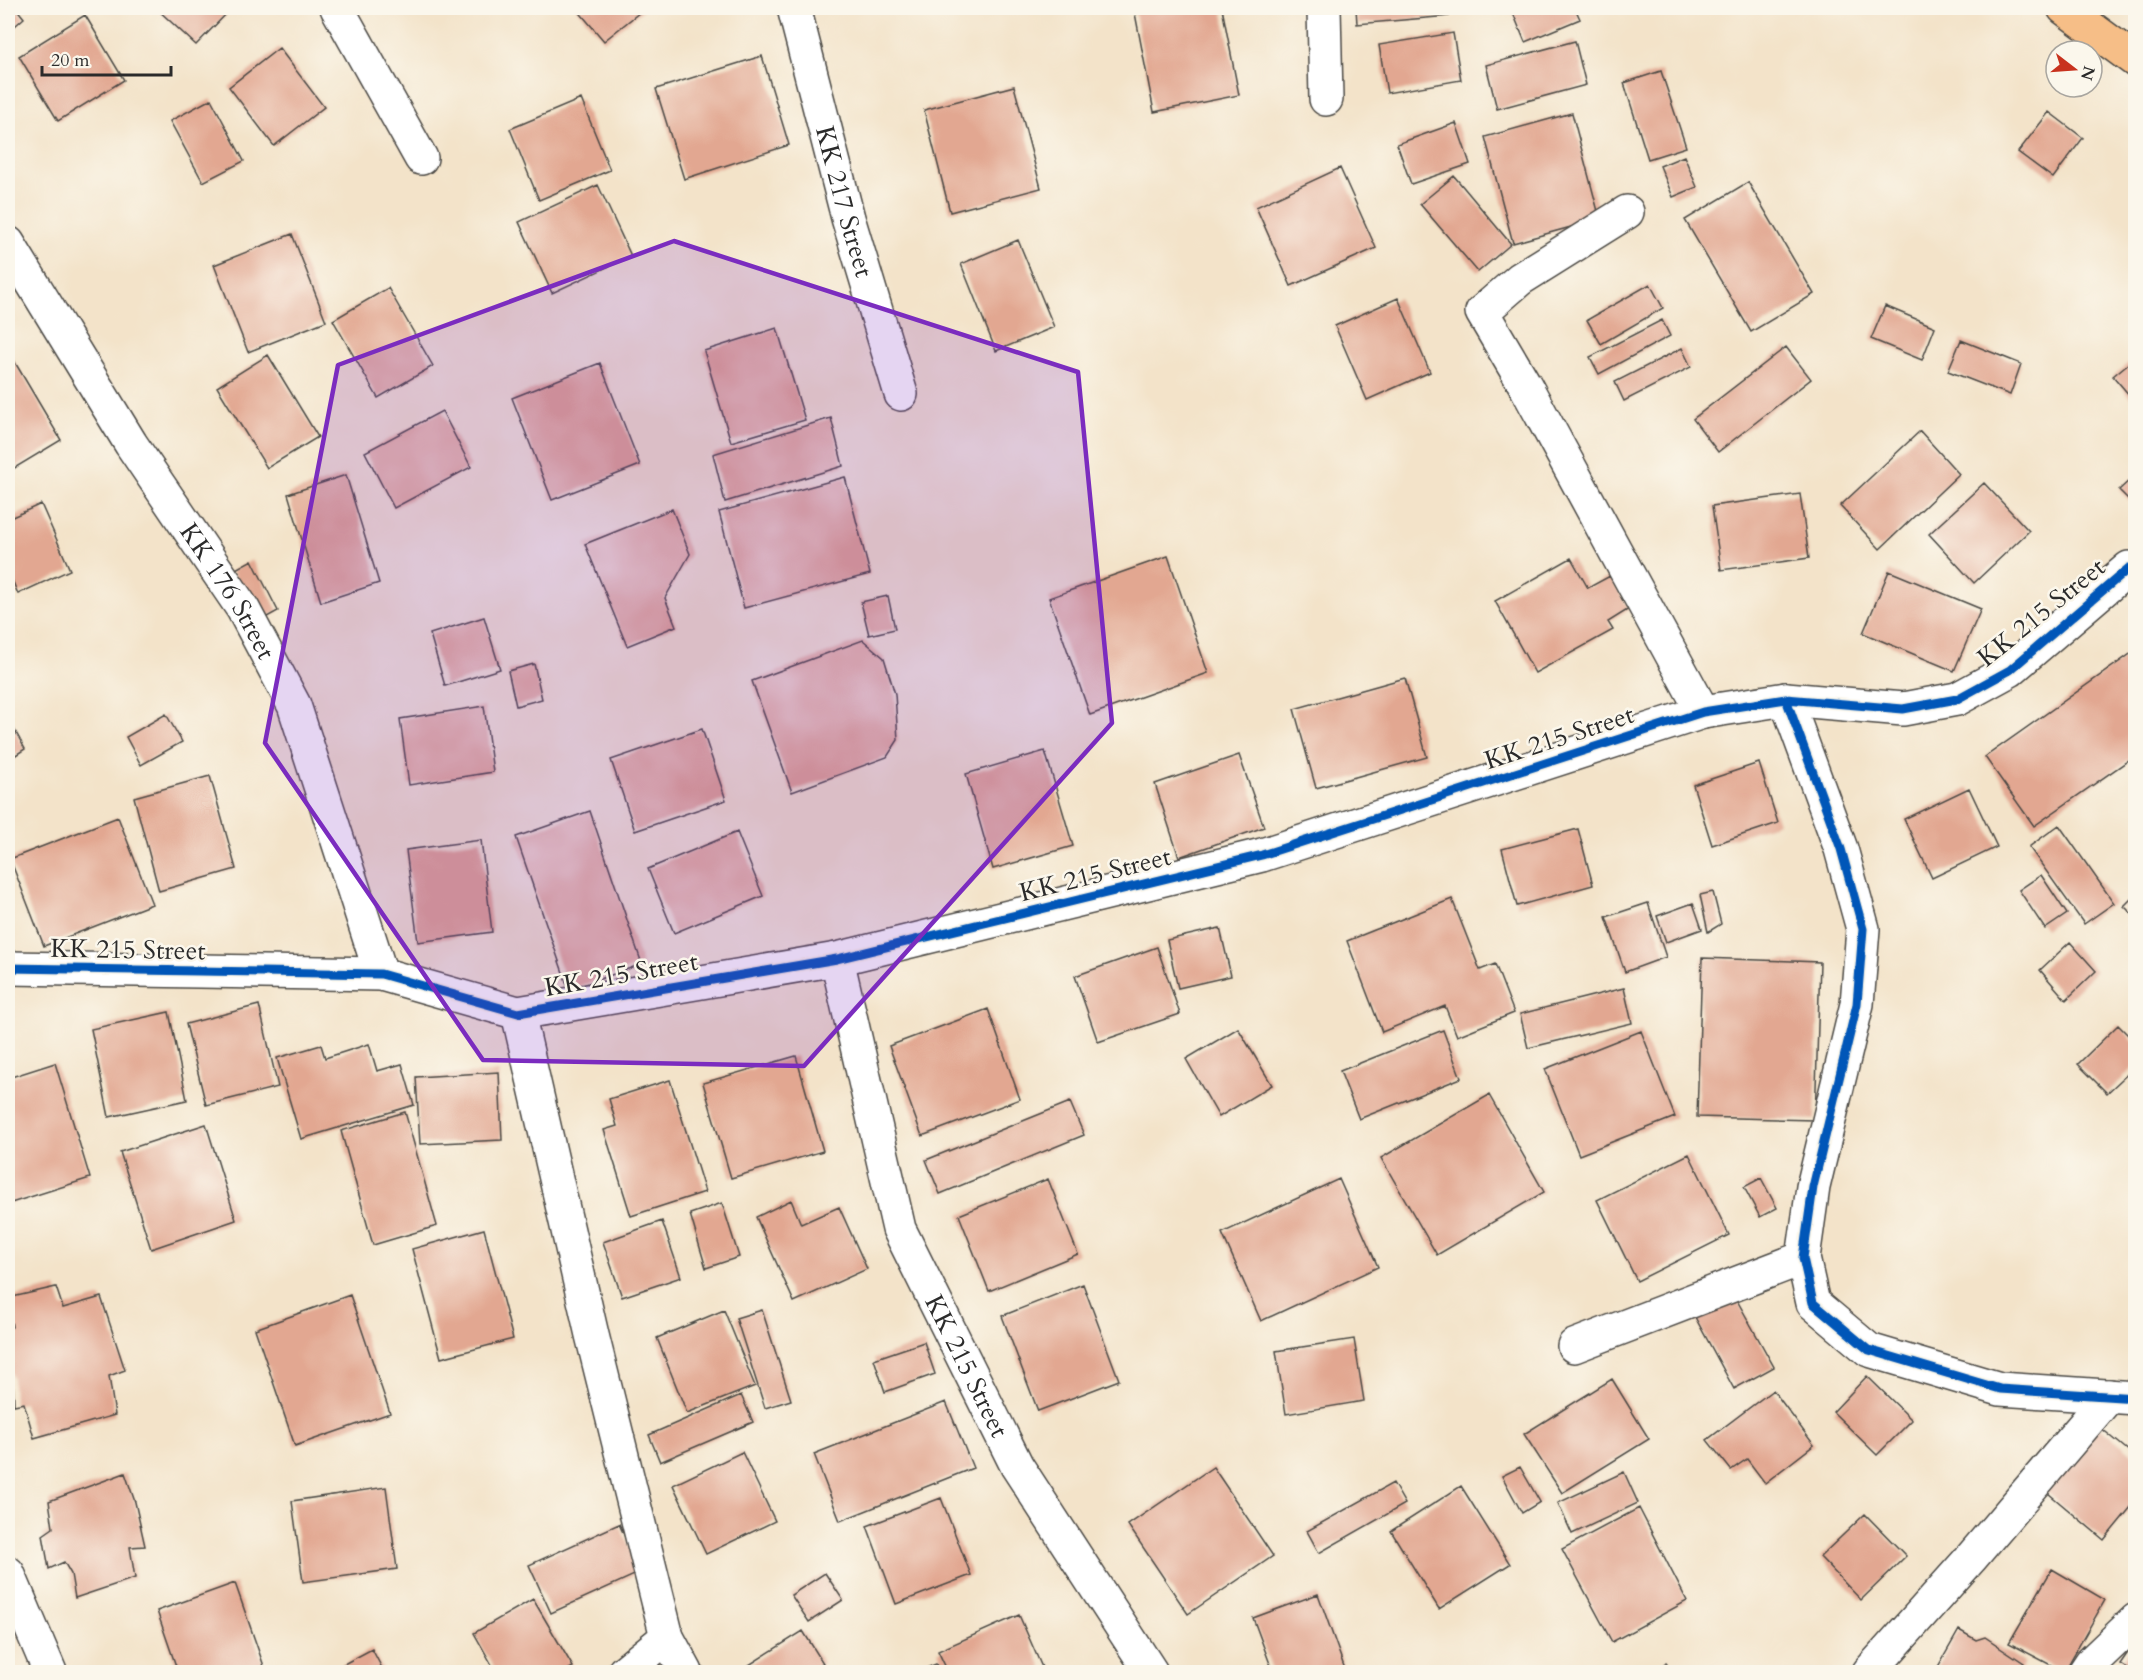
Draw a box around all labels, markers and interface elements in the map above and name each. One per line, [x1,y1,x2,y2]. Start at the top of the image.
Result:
scale bar [42,39,171,77]
north arrow [2044,39,2104,99]
text: 20 m [51,48,90,73]
text: N [2075,63,2100,83]
street label: KK 217 Street [807,122,882,281]
street label: KK 176 Street [172,516,284,666]
street label: KK 215 Street [1970,550,2113,675]
street label: KK 215 Street [1480,697,1638,778]
street label: KK 215 Street [1016,839,1175,910]
street label: KK 215 Street [50,931,206,968]
street label: KK 215 Street [542,944,701,1005]
street label: KK 215 Street [916,1289,1017,1443]

